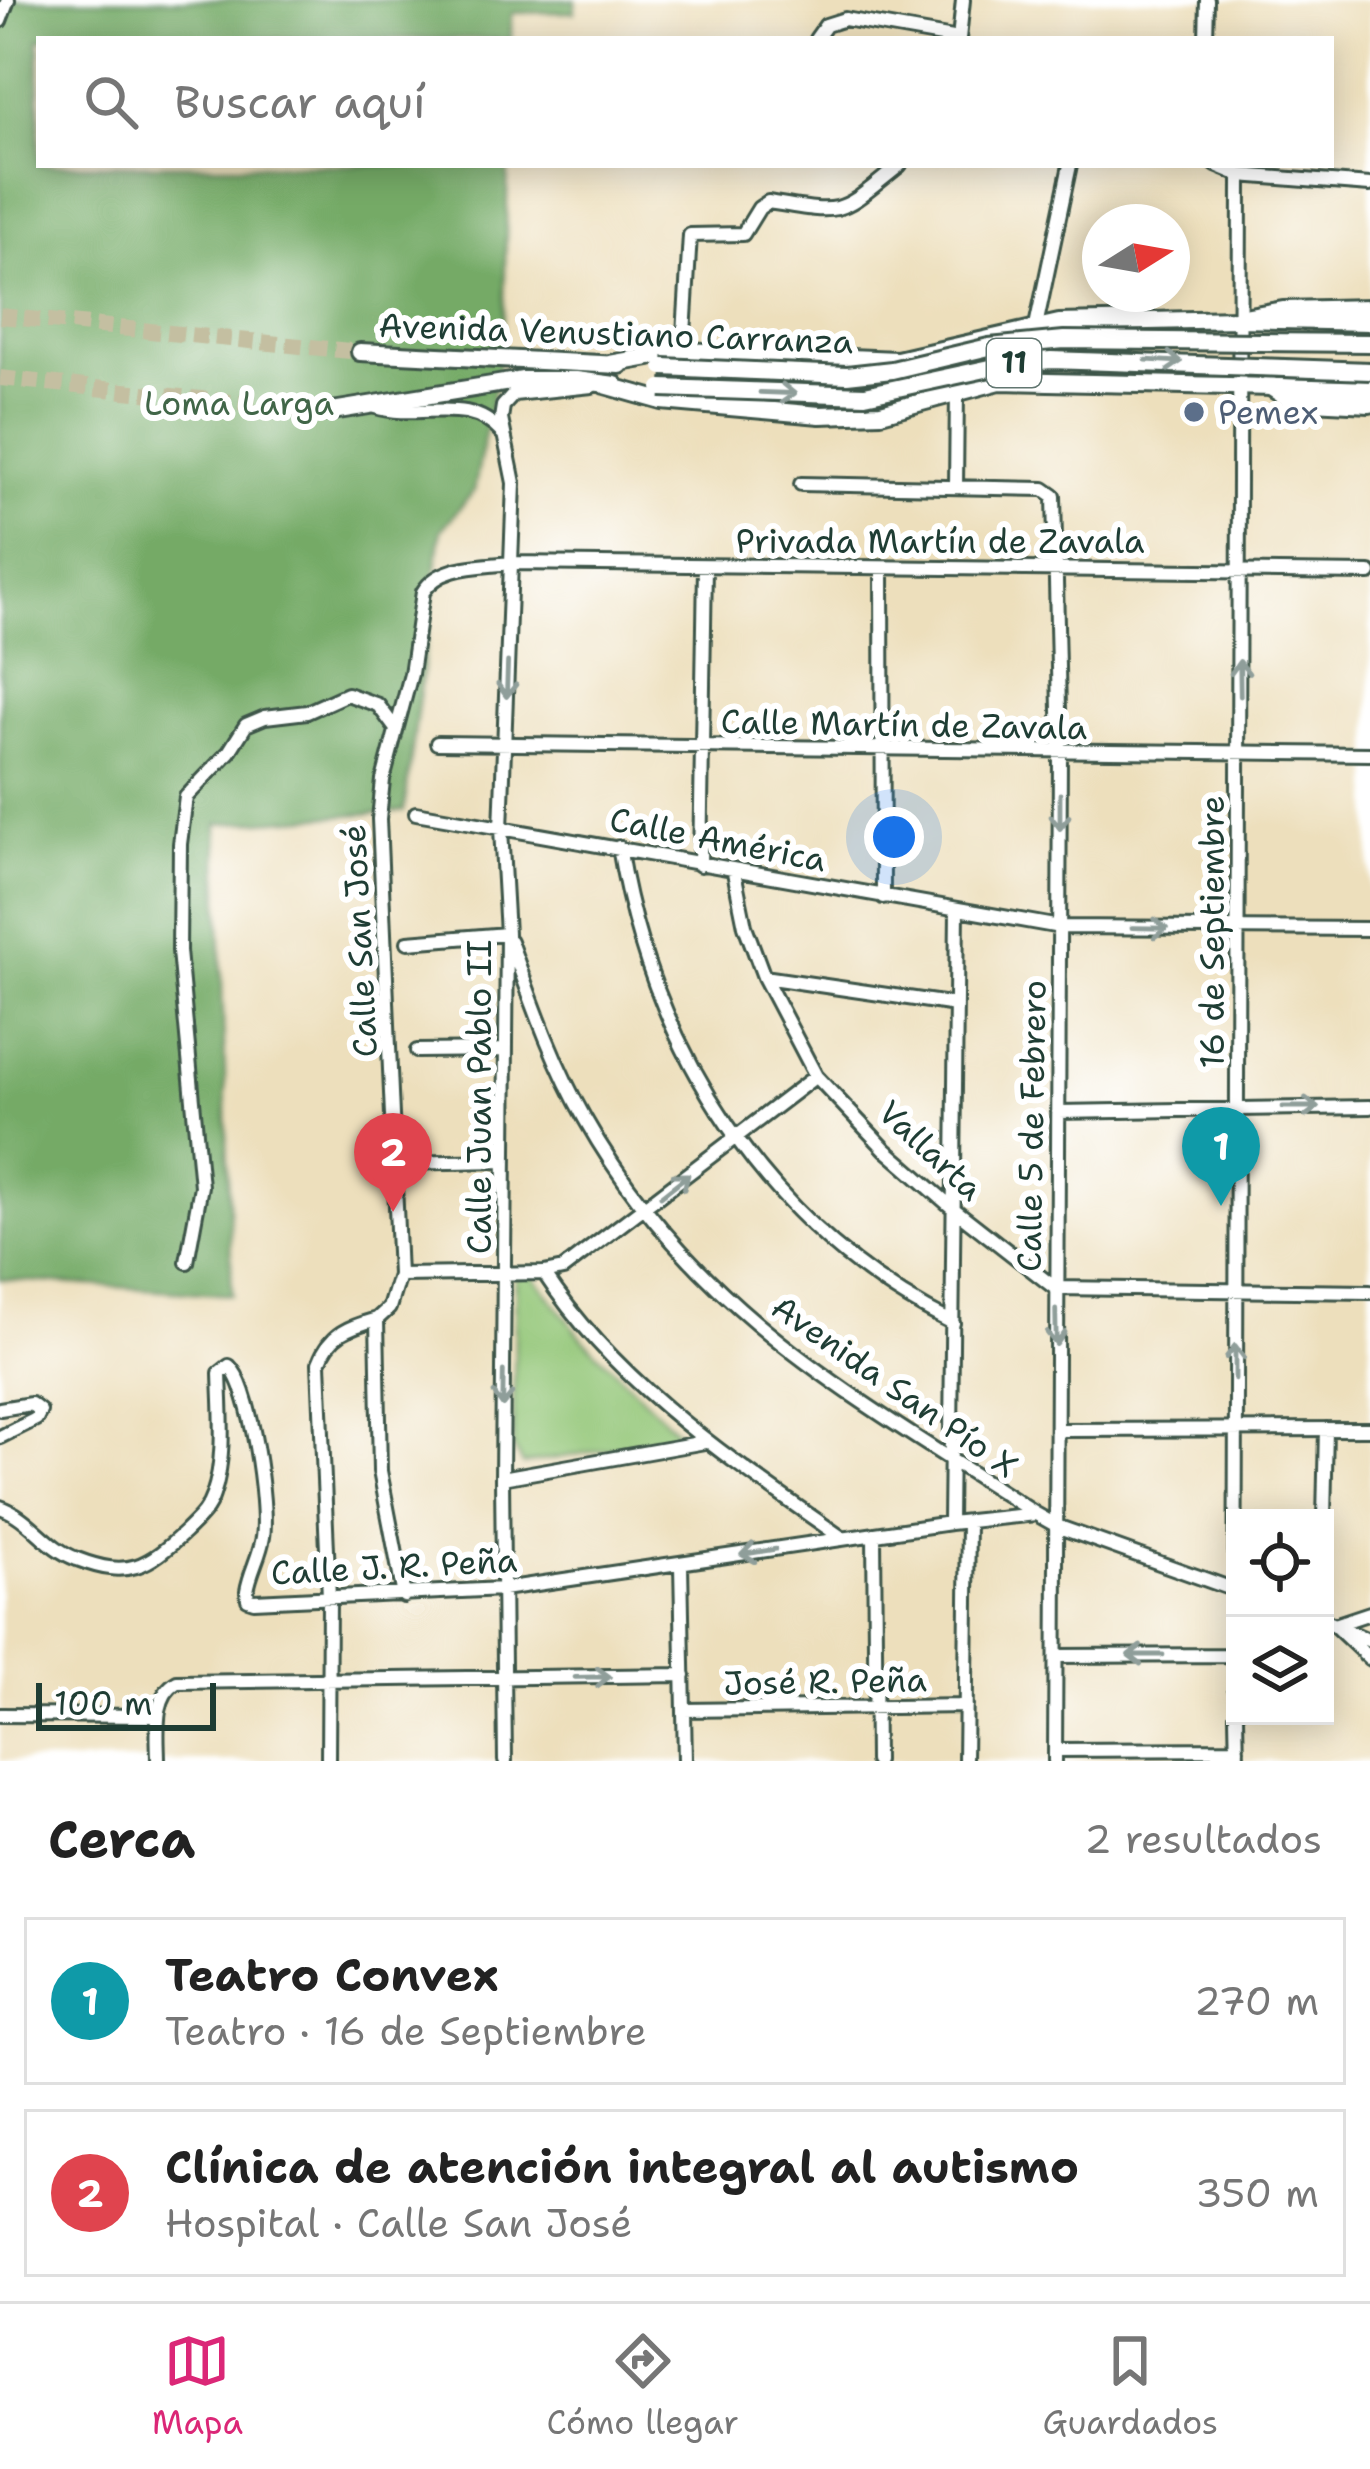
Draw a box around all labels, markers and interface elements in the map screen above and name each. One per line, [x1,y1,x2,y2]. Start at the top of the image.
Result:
search box [36,36,1334,168]
icon: search [78,69,144,135]
text: Buscar aquí [174,72,426,132]
north arrow [1082,204,1190,312]
street label: Avenida Venustiano Carranza [378,303,854,364]
road number: 11 [987,339,1041,387]
one-way arrow [1144,350,1183,373]
park label: Loma Larga [144,381,334,426]
one-way arrow [758,382,797,405]
place label: Pemex [1218,390,1318,435]
marker: Pemex [1181,399,1207,425]
street label: Privada Martín de Zavala [735,519,1145,564]
one-way arrow [1228,659,1251,698]
one-way arrow [495,660,518,699]
street label: Calle Martín de Zavala [720,699,1088,750]
one-way arrow [1049,792,1071,831]
street label: 16 de Septiembre [1190,795,1235,1069]
street label: Calle América [606,796,830,883]
your location [864,807,924,867]
street label: Calle San José [331,823,388,1059]
one-way arrow [1130,917,1169,939]
street label: Calle Juan Pablo II [457,940,502,1254]
street label: Calle 5 de Febrero [1006,980,1057,1272]
street label: Vallarta [868,1090,993,1211]
one-way arrow [1281,1096,1320,1118]
pin: 1 [1182,1107,1260,1206]
pin: 2 [354,1113,432,1212]
one-way arrow [658,1172,690,1199]
street label: Avenida San Pío X [763,1285,1027,1488]
one-way arrow [1045,1308,1067,1347]
one-way arrow [1223,1343,1246,1382]
one-way arrow [492,1369,514,1408]
map controls [1226,1509,1334,1725]
button: locate [1226,1509,1334,1617]
street label: Calle J. R. Peña [270,1538,518,1595]
one-way arrow [739,1541,778,1564]
button: layers [1226,1617,1334,1725]
one-way arrow [1126,1644,1165,1666]
street label: José R. Peña [723,1657,927,1706]
one-way arrow [573,1666,612,1689]
scale bar [36,1677,216,1730]
text: 100 m [54,1681,153,1726]
text: Cerca [48,1805,195,1873]
text: 2 resultados [1084,1813,1322,1865]
text: Teatro Convex [165,1945,498,2005]
text: 1 [81,1975,99,2027]
text: 270 m [1194,1975,1319,2027]
text: Teatro · 16 de Septiembre [165,2005,647,2057]
text: Clínica de atención integral al autismo [165,2137,1079,2197]
text: 2 [76,2167,104,2219]
text: 350 m [1195,2167,1319,2219]
text: Hospital · Calle San José [165,2197,632,2249]
tab: Mapa [152,2328,243,2445]
tab: Cómo llegar [547,2328,739,2445]
tab: Guardados [1043,2328,1218,2445]

